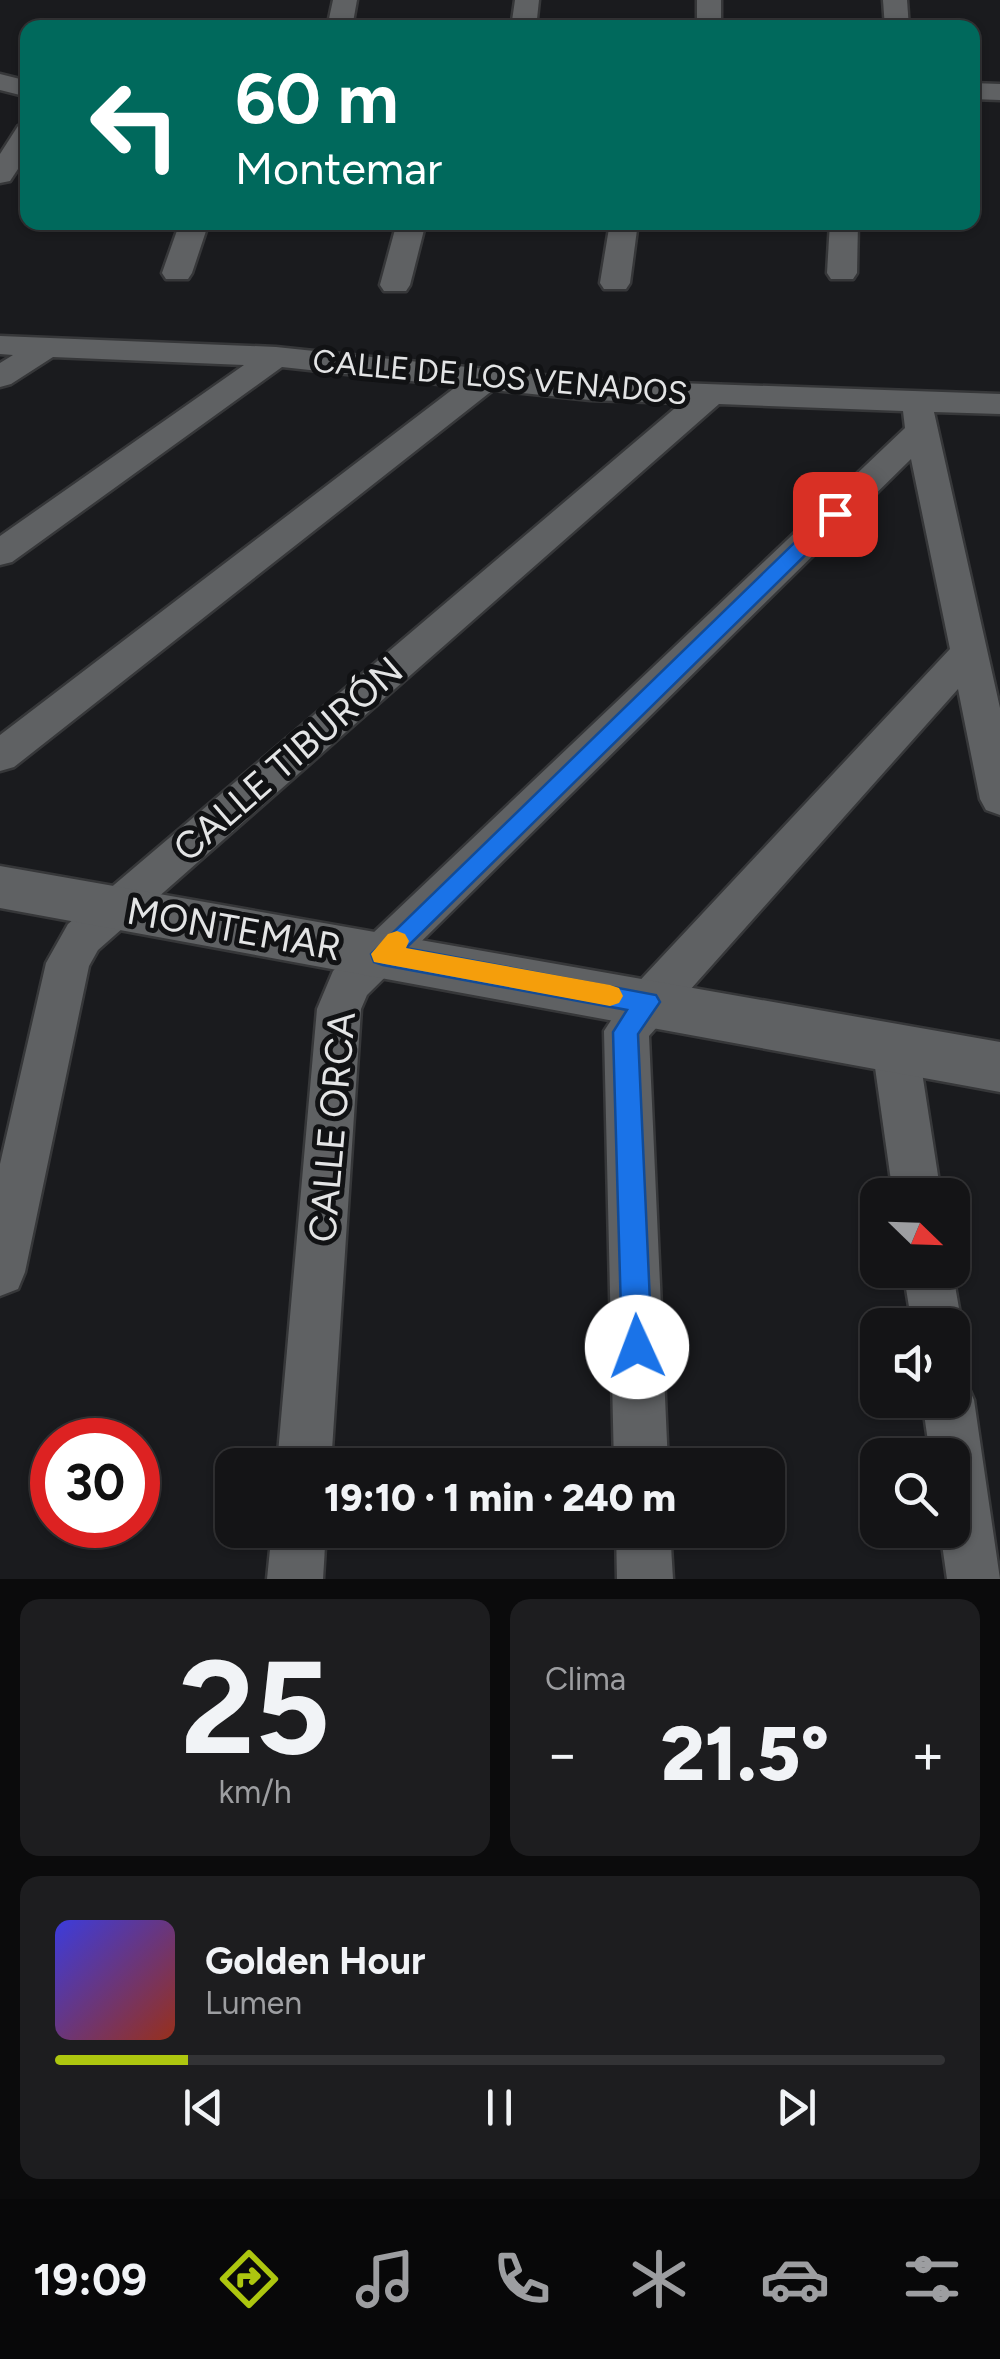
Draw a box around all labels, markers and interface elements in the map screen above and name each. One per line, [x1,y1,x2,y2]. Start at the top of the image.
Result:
text: 60 m [235,56,399,141]
icon: left [70,60,200,190]
text: Montemar [235,141,442,195]
street label: CALLE DE LOS VENADOS [311,342,689,412]
pin [793,472,878,557]
icon: arrive [808,487,863,542]
street label: CALLE TIBURÓN [164,647,412,871]
street label: MONTEMAR [124,888,344,970]
street label: CALLE ORCA [299,1010,365,1244]
north arrow [860,1178,970,1288]
map controls [860,1178,970,1548]
position arrow [585,1295,689,1399]
button: sound [860,1308,970,1418]
speed limit sign: 30 [30,1418,160,1548]
button: search [860,1438,970,1548]
text: 19:10 · 1 min · 240 m [324,1475,676,1521]
text: 25 [180,1630,330,1786]
text: Clima [545,1660,626,1698]
text: 21.5° [661,1709,829,1799]
text: − [545,1721,579,1787]
text: + [911,1721,945,1787]
text: km/h [218,1773,292,1811]
text: Golden Hour [205,1938,426,1984]
text: Lumen [205,1984,302,2022]
icon: previous [176,2080,231,2135]
icon: pause [472,2080,527,2135]
icon: next [769,2080,824,2135]
icon: directions [214,2244,284,2314]
icon: music [350,2244,420,2314]
icon: phone [487,2244,557,2314]
icon: climate [624,2244,694,2314]
icon: car [760,2244,830,2314]
icon: filters [897,2244,967,2314]
text: 19:09 [33,2252,147,2306]

